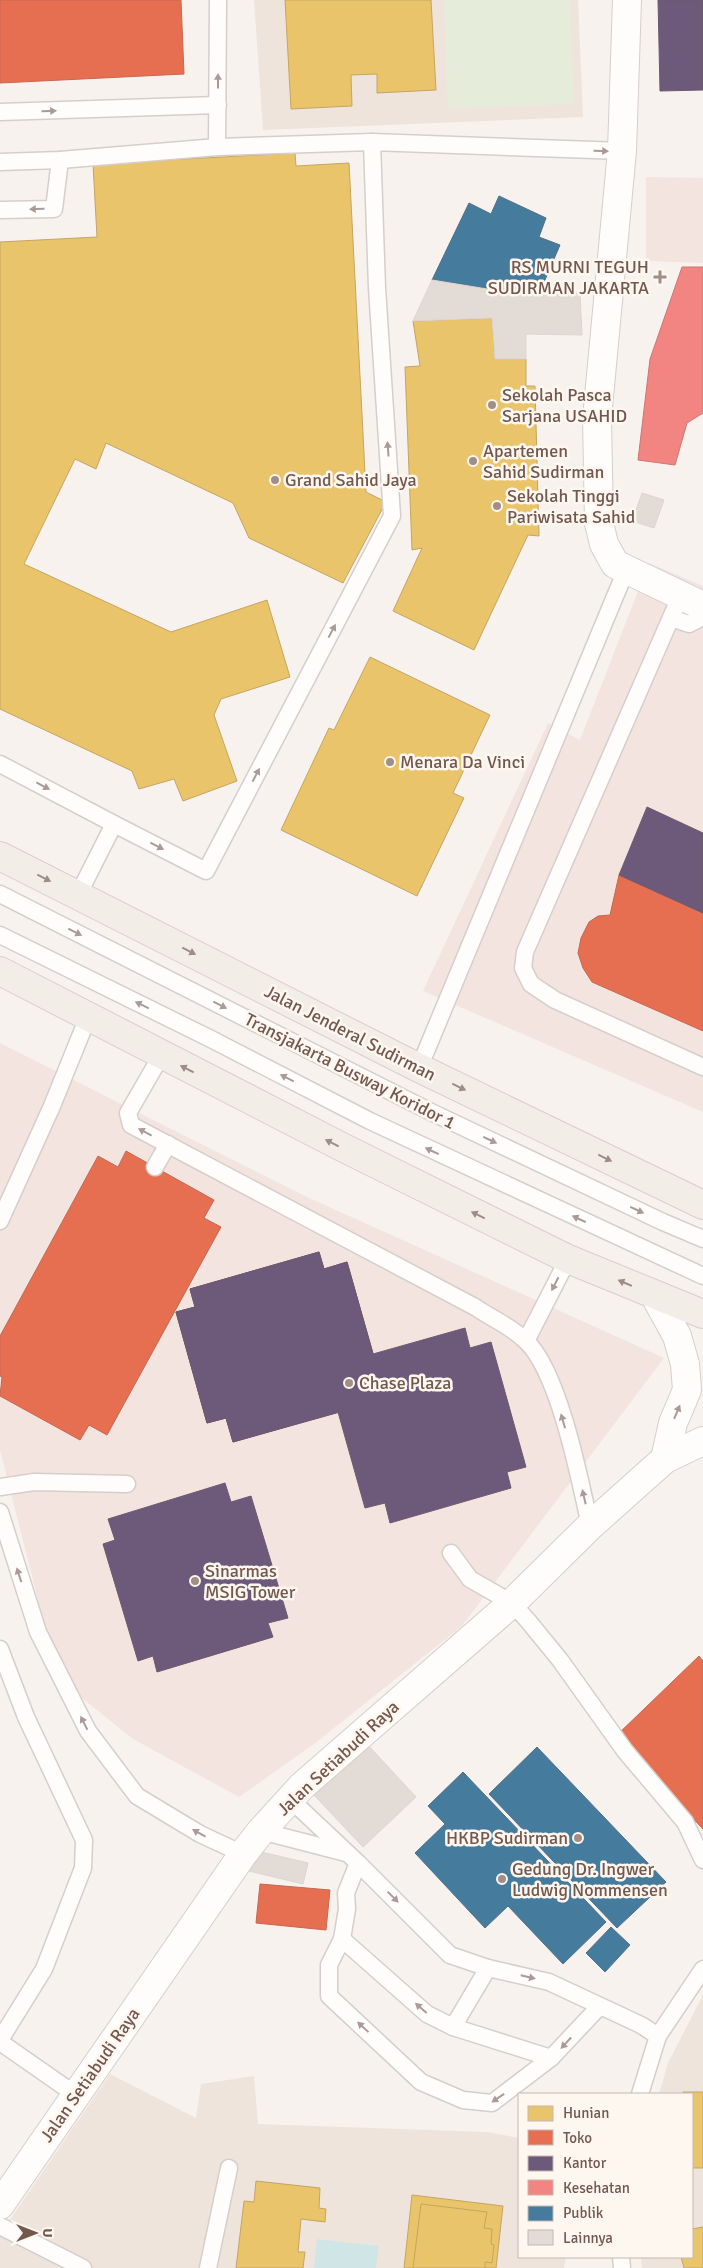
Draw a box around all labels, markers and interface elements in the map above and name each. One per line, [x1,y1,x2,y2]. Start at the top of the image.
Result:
one-way arrow [214,73,222,89]
one-way arrow [41,106,57,114]
one-way arrow [593,147,609,155]
one-way arrow [29,205,45,213]
place label: RS MURNI TEGUH SUDIRMAN JAKARTA [488,256,649,299]
marker: RS MURNI TEGUH SUDIRMAN JAKARTA [653,270,667,284]
place label: Sekolah Pasca Sarjana USAHID [502,384,627,427]
marker: Sekolah Pasca Sarjana USAHID [486,399,498,411]
place label: Apartemen Sahid Sudirman [483,440,604,483]
one-way arrow [383,441,391,457]
marker: Apartemen Sahid Sudirman [467,455,479,467]
place label: Grand Sahid Jaya [285,469,417,491]
marker: Grand Sahid Jaya [269,474,281,486]
place label: Sekolah Tinggi Pariwisata Sahid [507,485,635,528]
marker: Sekolah Tinggi Pariwisata Sahid [491,500,503,512]
one-way arrow [328,624,336,638]
place label: Menara Da Vinci [400,751,525,773]
marker: Menara Da Vinci [384,756,396,768]
one-way arrow [252,768,260,782]
one-way arrow [36,782,50,791]
one-way arrow [150,842,164,850]
one-way arrow [36,874,51,882]
one-way arrow [68,928,82,936]
one-way arrow [181,947,196,955]
street label: Jalan Jenderal Sudirman [261,980,439,1086]
one-way arrow [134,1001,149,1009]
one-way arrow [212,1001,227,1009]
street label: Transjakarta Busway Koridor 1 [241,1008,459,1134]
one-way arrow [180,1065,194,1073]
one-way arrow [279,1074,294,1082]
one-way arrow [452,1083,466,1091]
one-way arrow [137,1128,152,1136]
one-way arrow [483,1137,497,1145]
one-way arrow [325,1139,339,1147]
one-way arrow [425,1146,439,1154]
one-way arrow [598,1154,612,1162]
one-way arrow [630,1206,644,1214]
one-way arrow [471,1211,485,1219]
one-way arrow [572,1215,586,1223]
one-way arrow [551,1277,559,1291]
one-way arrow [618,1279,632,1287]
place label: Chase Plaza [359,1372,451,1394]
marker: Chase Plaza [343,1377,355,1389]
one-way arrow [674,1405,682,1419]
one-way arrow [559,1413,567,1428]
one-way arrow [580,1489,588,1504]
place label: Sinarmas MSIG Tower [205,1560,296,1603]
one-way arrow [14,1567,22,1582]
marker: Sinarmas MSIG Tower [189,1575,201,1587]
street label: Jalan Setiabudi Raya [272,1696,404,1820]
one-way arrow [80,1716,88,1730]
place label: HKBP Sudirman [446,1827,568,1849]
one-way arrow [192,1828,206,1837]
marker: HKBP Sudirman [572,1832,584,1844]
place label: Gedung Dr. Ingwer Ludwig Nommensen [512,1858,668,1901]
marker: Gedung Dr. Ingwer Ludwig Nommensen [496,1873,508,1885]
one-way arrow [386,1891,398,1903]
one-way arrow [520,1973,535,1981]
one-way arrow [415,2002,427,2014]
street label: Jalan Setiabudi Raya [35,2004,145,2146]
one-way arrow [357,2021,369,2033]
one-way arrow [560,2036,572,2048]
one-way arrow [491,2093,505,2103]
legend [518,2093,693,2258]
text: Hunian [563,2104,609,2122]
text: Toko [563,2129,592,2147]
text: Kantor [563,2154,607,2172]
text: Kesehatan [563,2179,630,2197]
text: Publik [563,2204,604,2222]
north arrow [10,2208,60,2258]
text: U [39,2228,56,2238]
text: Lainnya [563,2229,613,2247]

